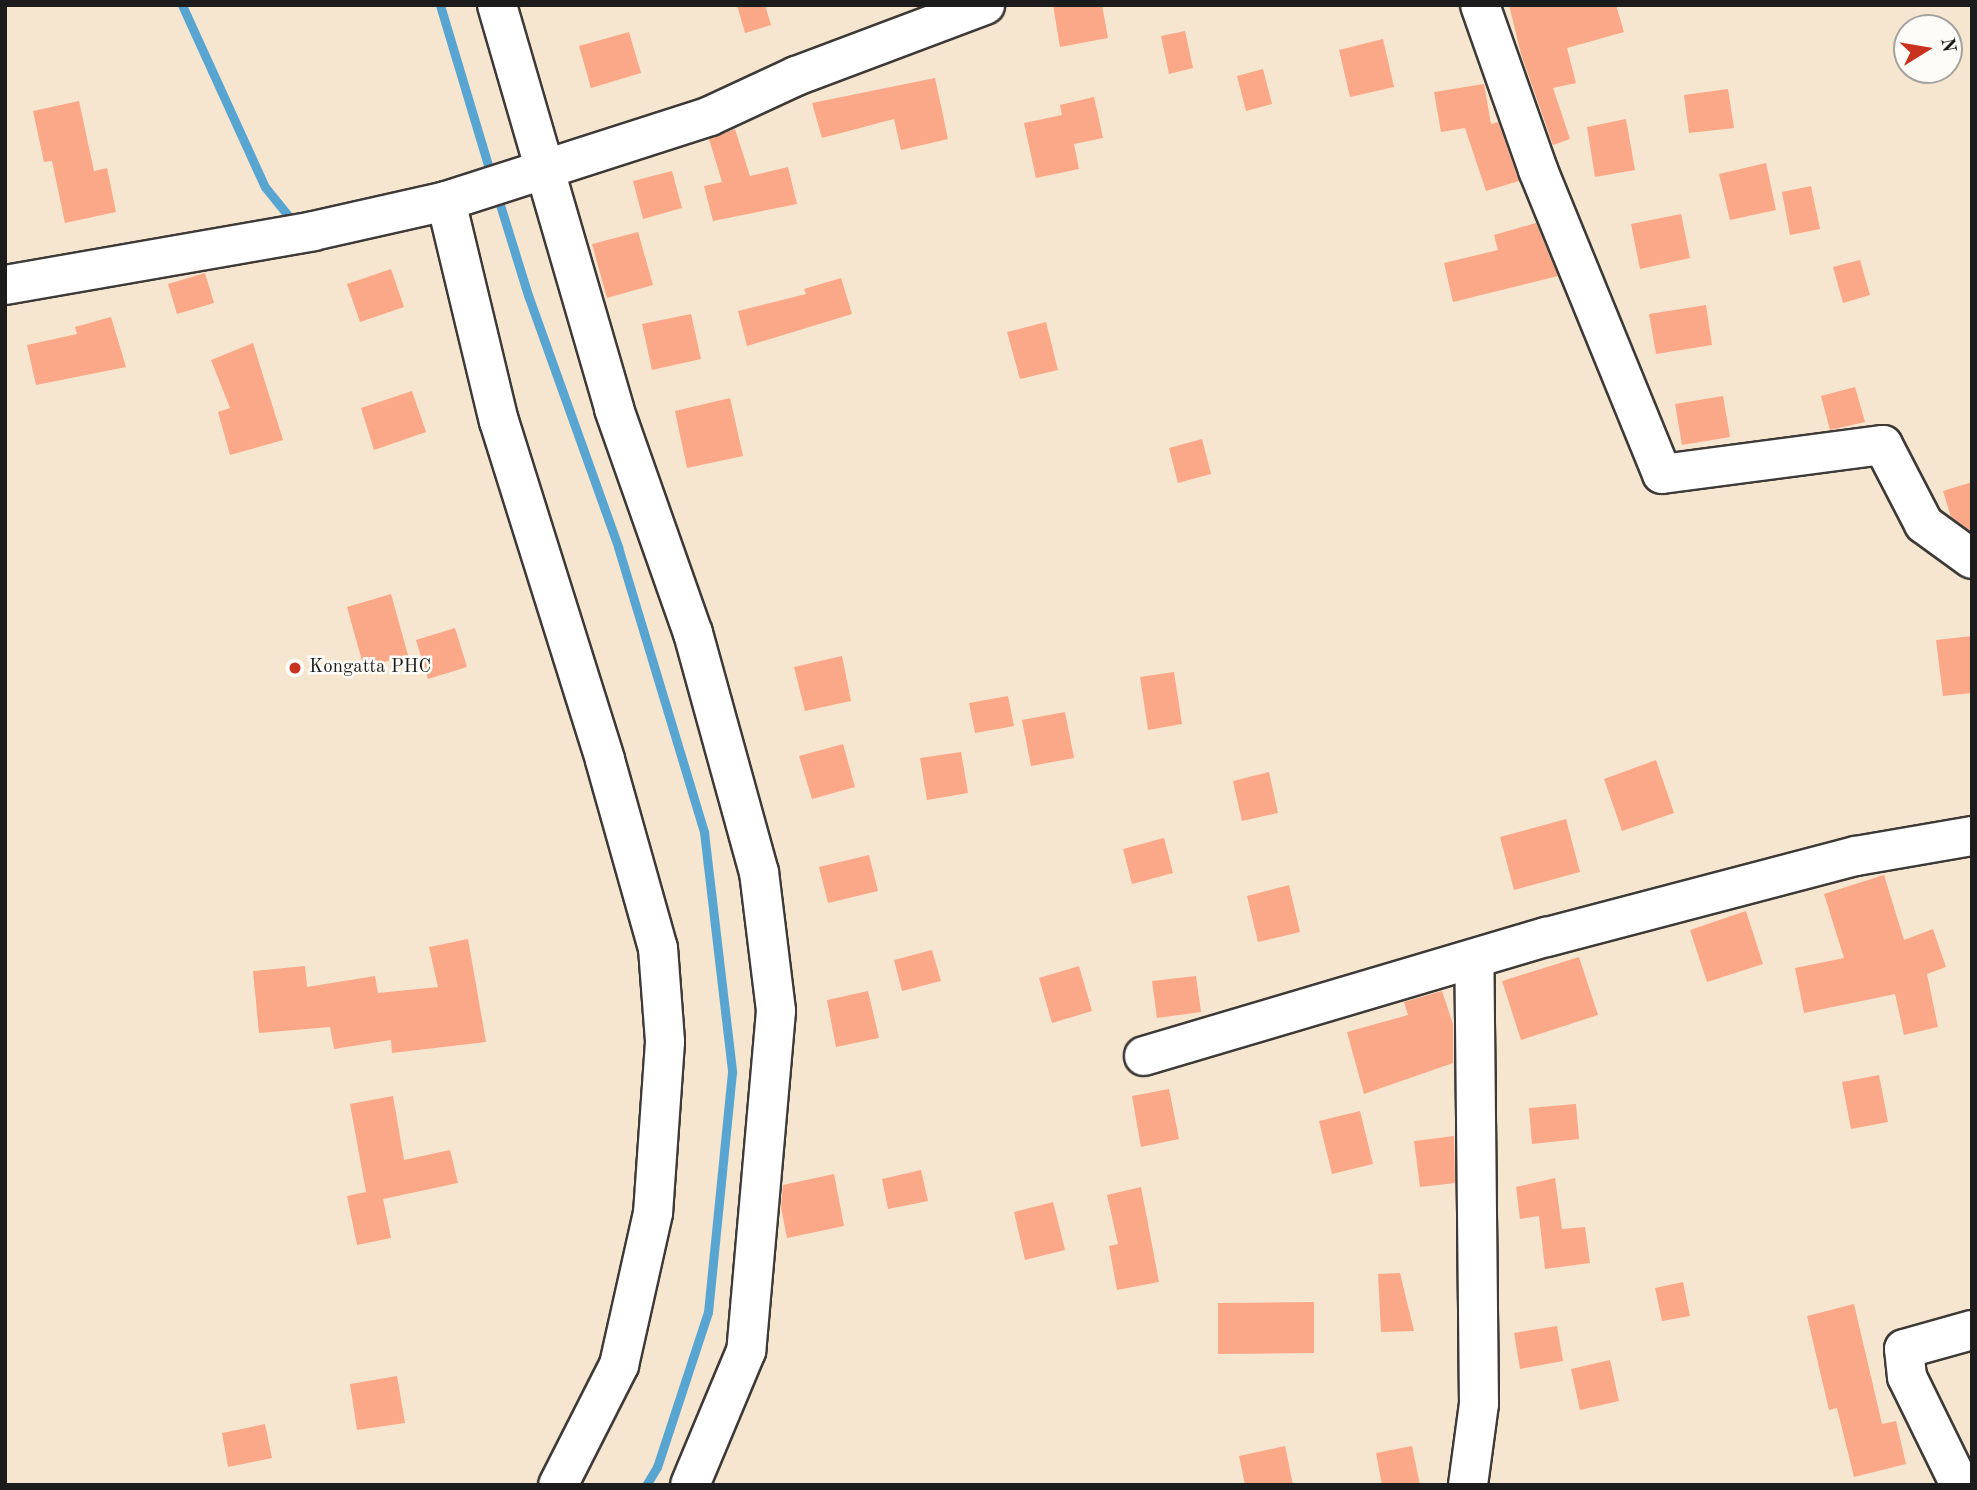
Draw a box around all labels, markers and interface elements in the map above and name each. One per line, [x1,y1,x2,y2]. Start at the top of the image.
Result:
north arrow [1893,14,1963,84]
text: N [1936,36,1958,54]
place label: Kongatta PHC [309,657,431,679]
marker: Kongatta PHC [287,660,303,676]

